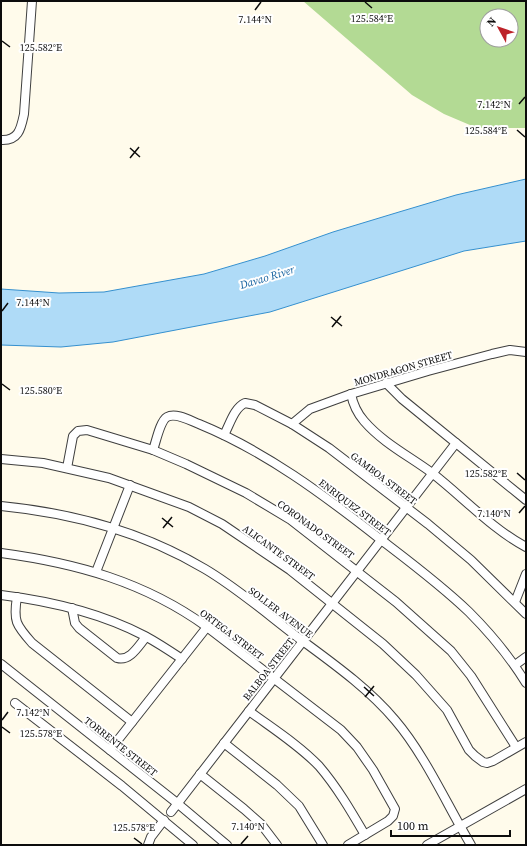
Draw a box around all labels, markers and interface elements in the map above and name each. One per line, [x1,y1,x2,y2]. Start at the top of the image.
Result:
north arrow [479,8,519,48]
text: 125.584°E [351,12,393,25]
text: 7.144°N [238,13,272,26]
text: N [483,14,500,30]
text: 125.582°E [20,41,62,54]
text: 7.142°N [477,98,511,111]
text: 125.584°E [465,124,507,137]
water label: Davao River [237,262,297,293]
text: 7.144°N [16,296,50,309]
street label: MONDRAGON STREET [352,348,454,389]
text: 125.580°E [20,384,62,397]
street label: GAMBOA STREET [348,449,419,508]
text: 125.582°E [465,467,507,480]
street label: ENRIQUEZ STREET [316,476,393,539]
street label: CORONADO STREET [275,497,357,562]
text: 7.140°N [477,507,511,520]
street label: ALICANTE STREET [240,522,317,583]
street label: SOLLER AVENUE [246,584,315,641]
street label: ORTEGA STREET [197,606,266,663]
street label: BALBOA STREET [240,635,297,703]
text: 7.142°N [16,706,50,719]
street label: TORRENTE STREET [82,714,160,779]
text: 125.578°E [20,727,62,740]
scale bar [391,812,510,838]
text: 100 m [397,818,429,834]
text: 7.140°N [231,820,265,833]
text: 125.578°E [113,821,155,834]

